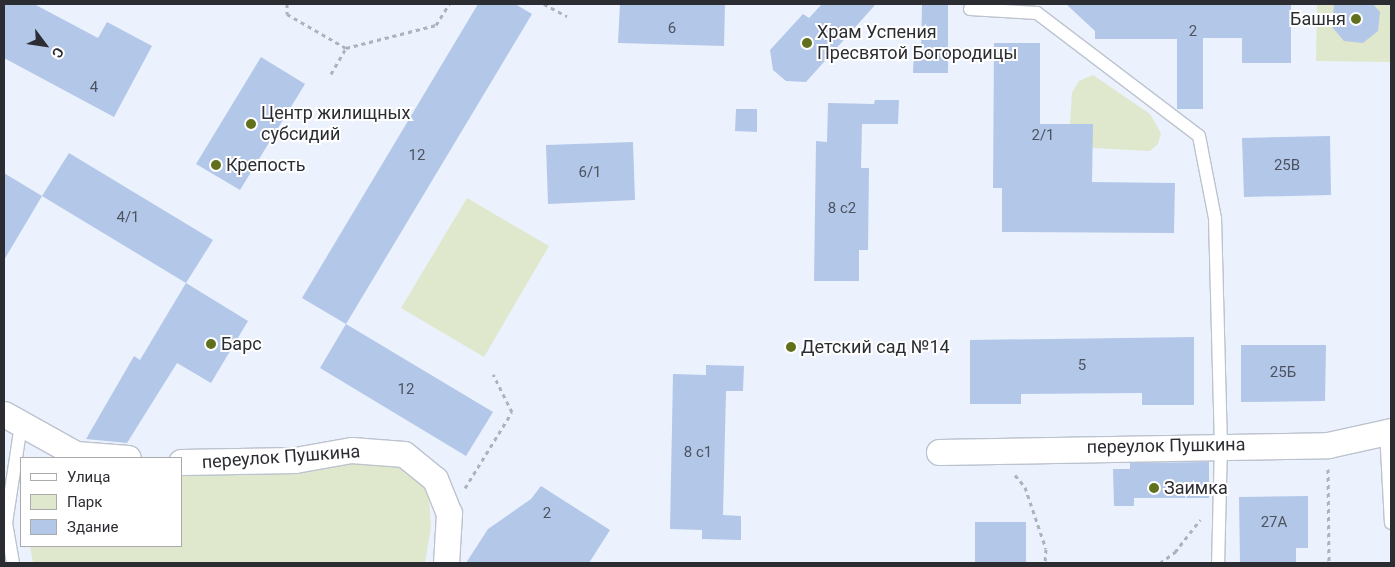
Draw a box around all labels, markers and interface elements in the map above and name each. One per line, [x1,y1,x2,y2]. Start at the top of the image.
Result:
place label: Башня [1290,8,1346,30]
marker: Башня [1350,13,1362,25]
north arrow [20,20,70,70]
house number: 6 [668,20,676,38]
place label: Храм Успения Пресвятой Богородицы [817,22,1017,64]
house number: 2 [1189,23,1197,41]
marker: Храм Успения Пресвятой Богородицы [801,37,813,49]
text: С [49,45,67,61]
house number: 4 [90,79,98,97]
place label: Центр жилищных субсидий [261,103,410,146]
marker: Центр жилищных субсидий [245,118,257,130]
house number: 2/1 [1031,127,1055,145]
house number: 12 [409,147,425,165]
place label: Крепость [226,154,306,176]
house number: 25В [1274,157,1300,175]
marker: Крепость [210,159,222,171]
house number: 6/1 [578,164,602,182]
house number: 8 с2 [828,200,856,218]
house number: 4/1 [116,209,140,227]
place label: Барс [221,333,262,355]
place label: Детский сад №14 [801,336,950,358]
marker: Барс [205,338,217,350]
marker: Детский сад №14 [785,341,797,353]
house number: 5 [1078,357,1086,375]
house number: 25Б [1270,364,1296,382]
house number: 12 [398,381,414,399]
street label: переулок Пушкина [1086,434,1246,458]
street label: переулок Пушкина [201,441,361,473]
house number: 8 с1 [684,444,712,462]
legend [20,457,182,547]
text: Улица [67,468,110,486]
place label: Заимка [1164,477,1228,499]
marker: Заимка [1148,482,1160,494]
text: Парк [67,493,102,511]
house number: 2 [543,505,551,523]
house number: 27А [1261,514,1287,532]
text: Здание [67,518,118,536]

